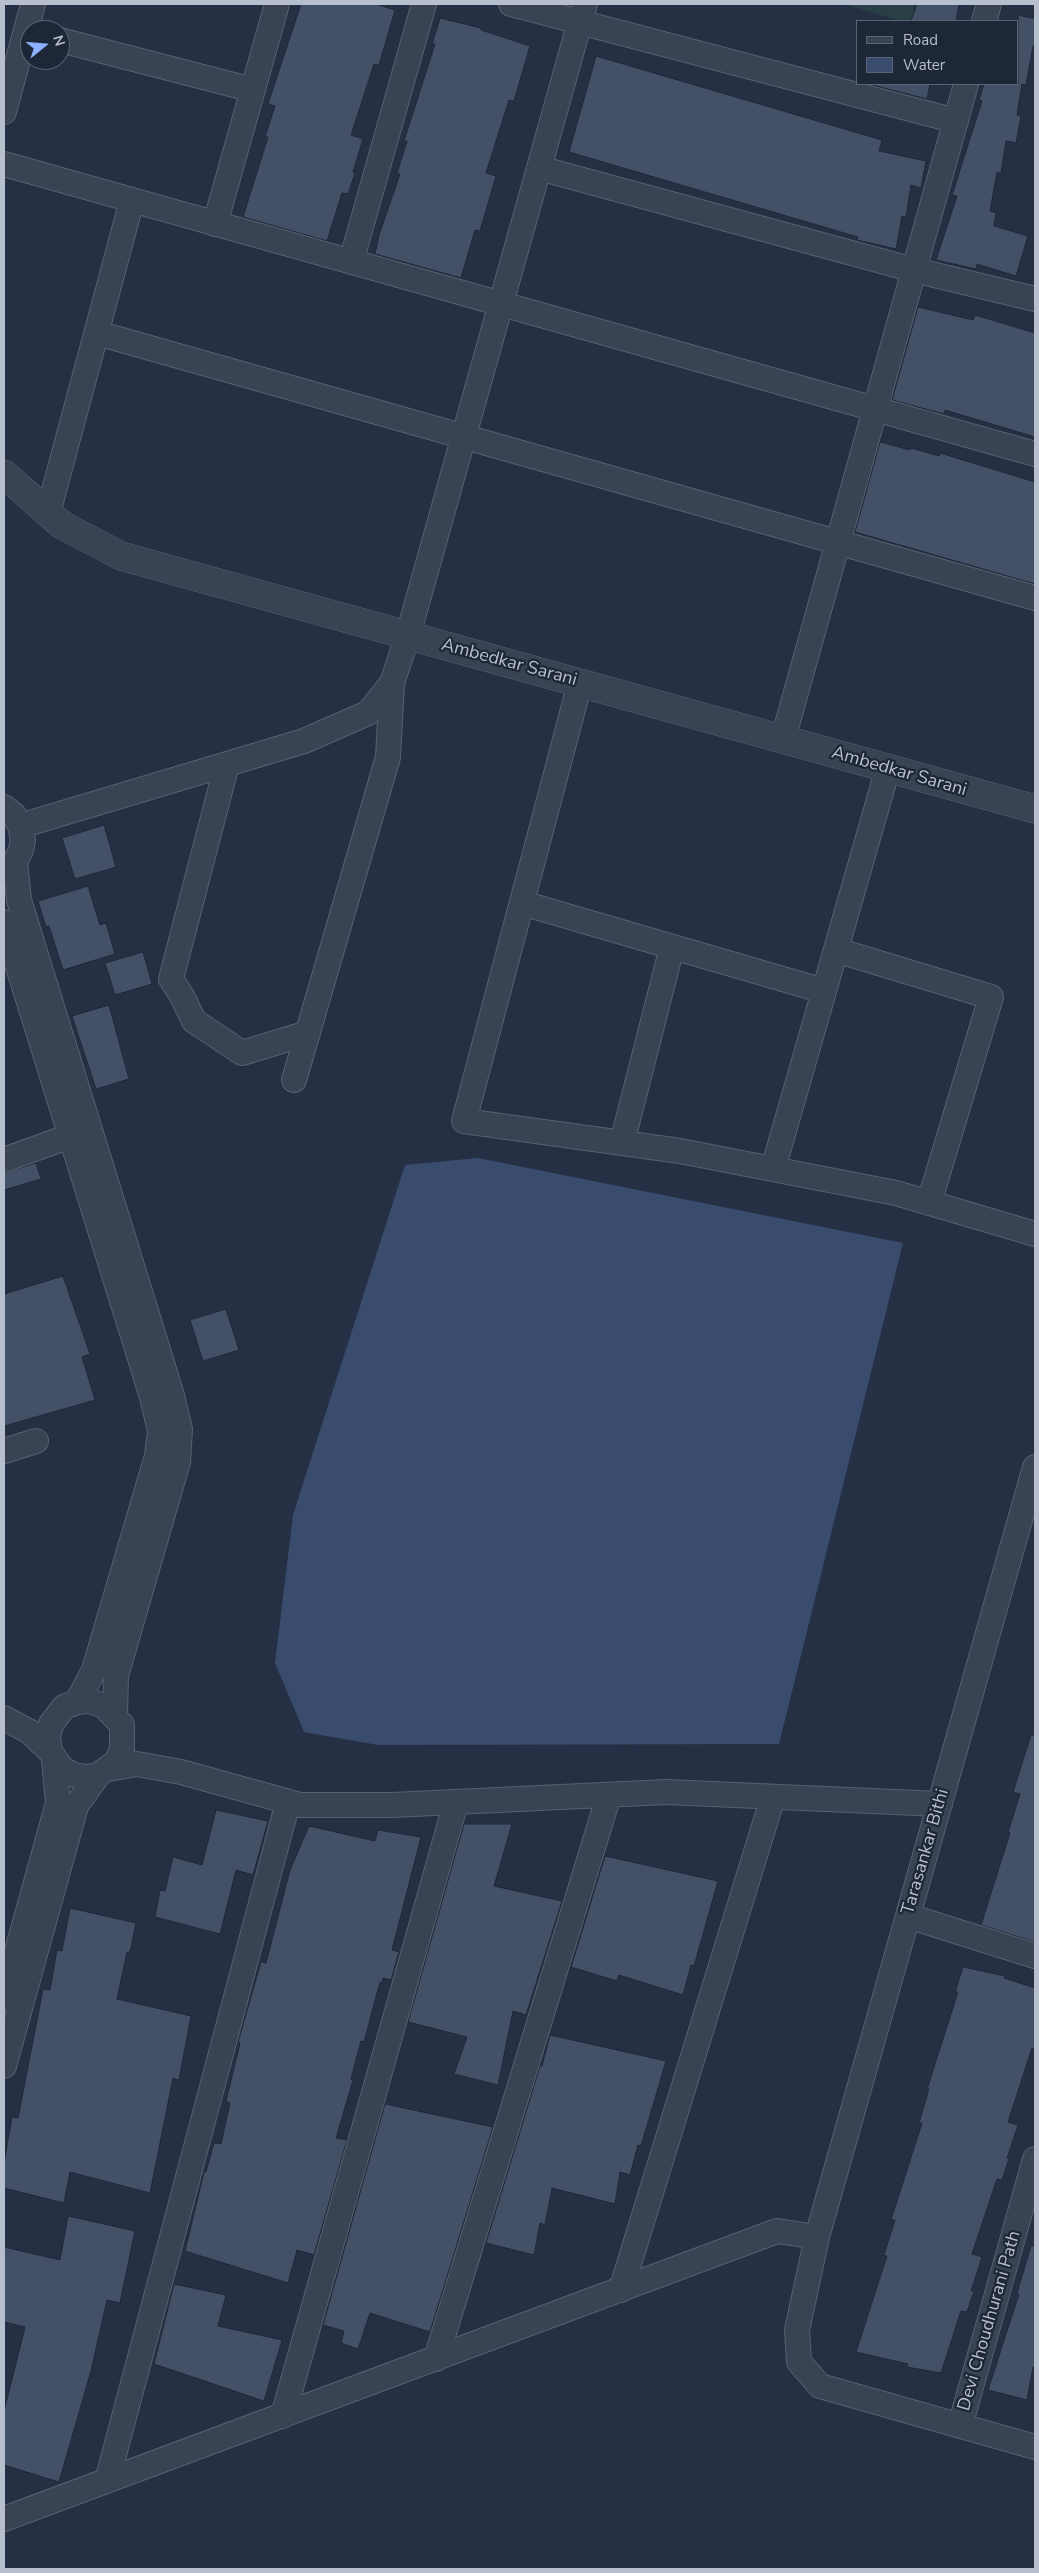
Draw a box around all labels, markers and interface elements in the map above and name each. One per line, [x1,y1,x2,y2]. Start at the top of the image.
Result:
north arrow [20,20,70,70]
legend [856,20,1019,85]
text: Road [903,30,938,50]
text: N [48,33,69,49]
text: Water [903,55,945,75]
street label: Ambedkar Sarani [439,635,579,691]
street label: Ambedkar Sarani [829,742,969,802]
street label: Tarasankar Bithi [898,1787,954,1917]
street label: Devi Choudhurani Path [954,2229,1026,2413]

